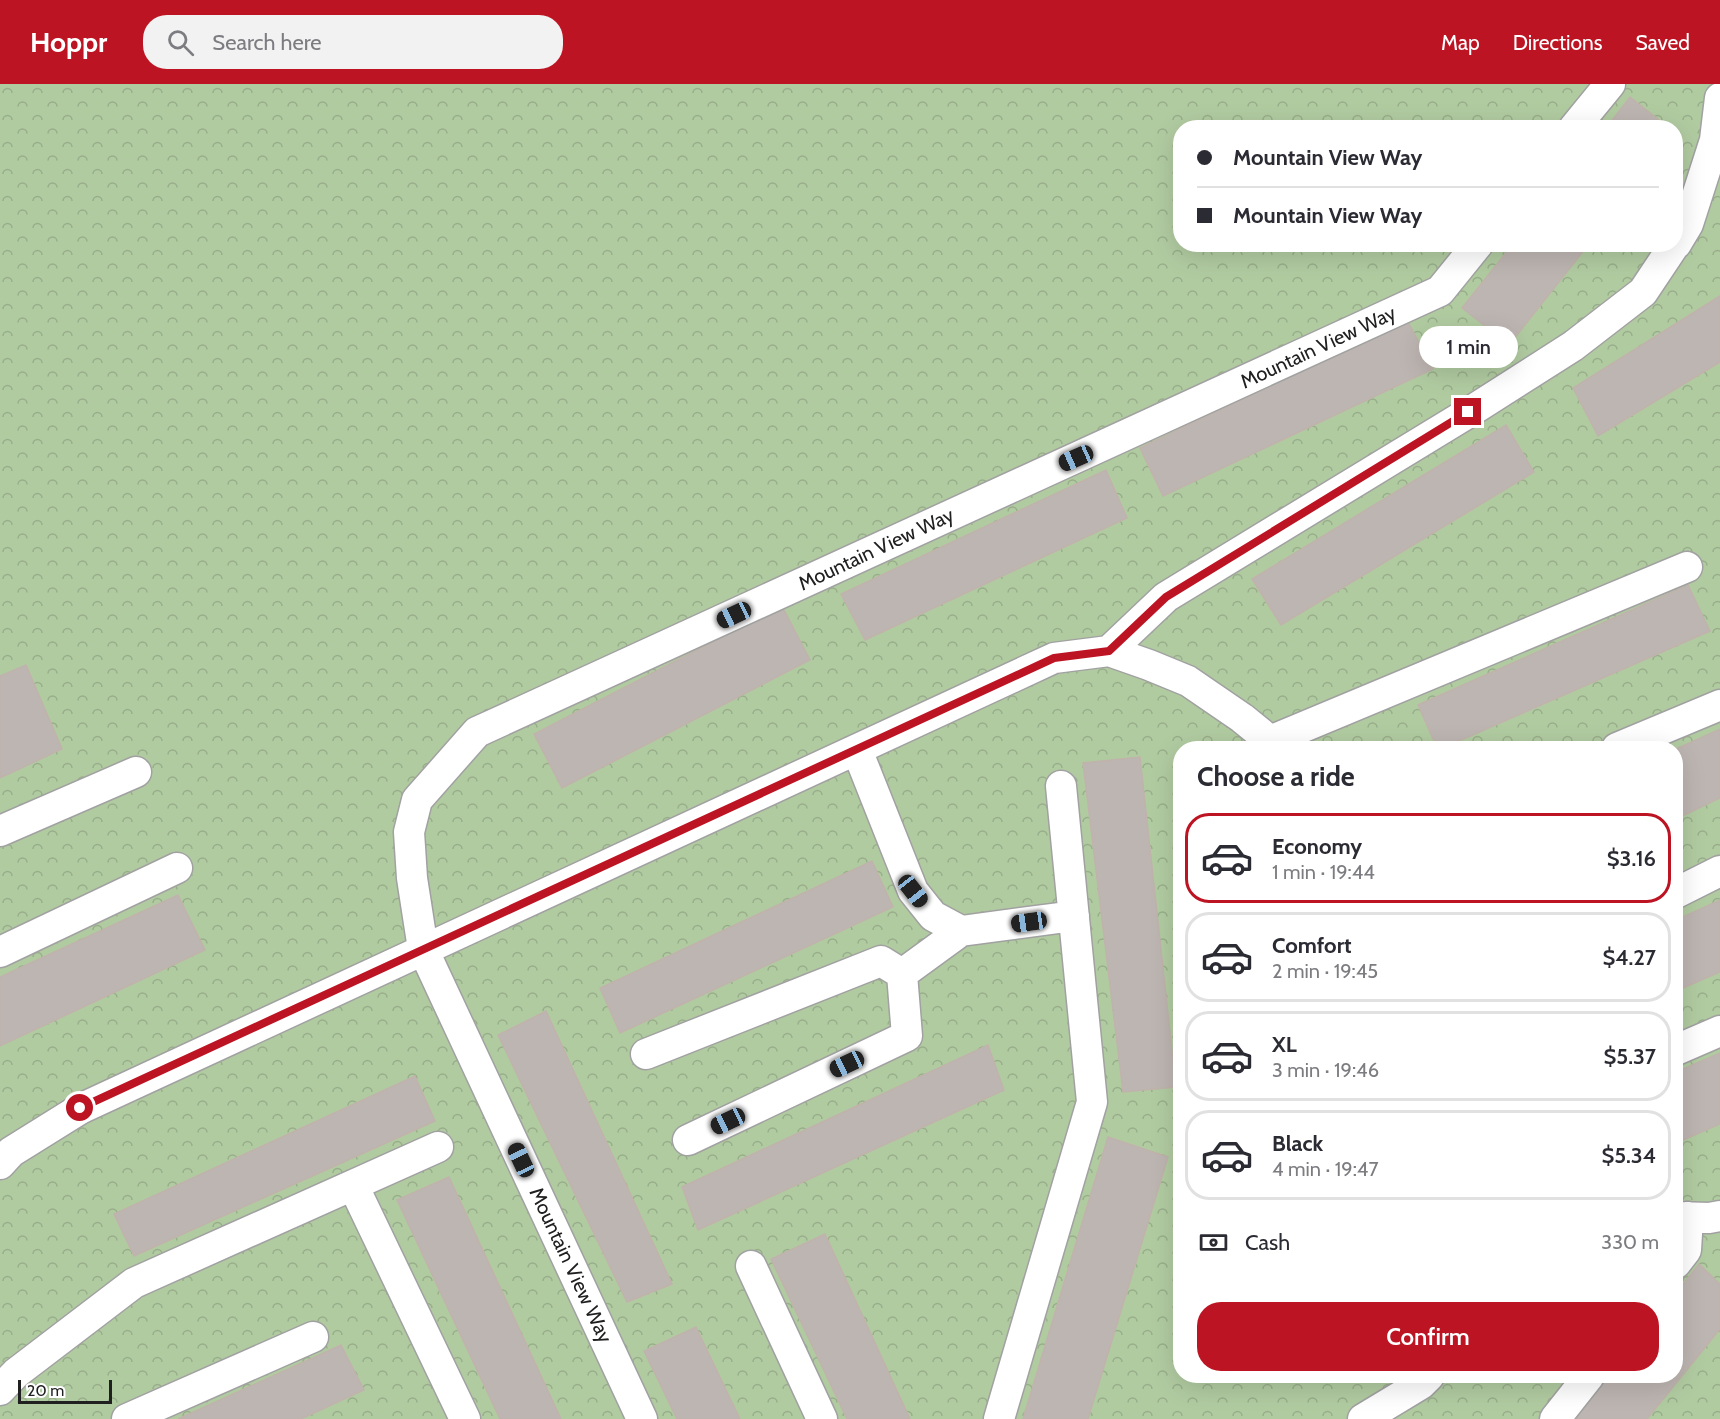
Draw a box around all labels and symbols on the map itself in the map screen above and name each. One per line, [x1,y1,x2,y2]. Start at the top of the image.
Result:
street label: Mountain View Way [1236,300,1400,394]
callout: 1 min [1418,325,1518,367]
route end [1454,398,1481,425]
car [1056,442,1096,474]
street label: Mountain View Way [794,502,958,596]
car [714,599,754,631]
car [895,871,931,911]
car [1010,911,1048,933]
car [827,1048,867,1080]
route start [66,1094,93,1121]
car [708,1105,748,1137]
car [505,1140,537,1180]
street label: Mountain View Way [524,1183,618,1347]
scale bar [18,1377,112,1404]

